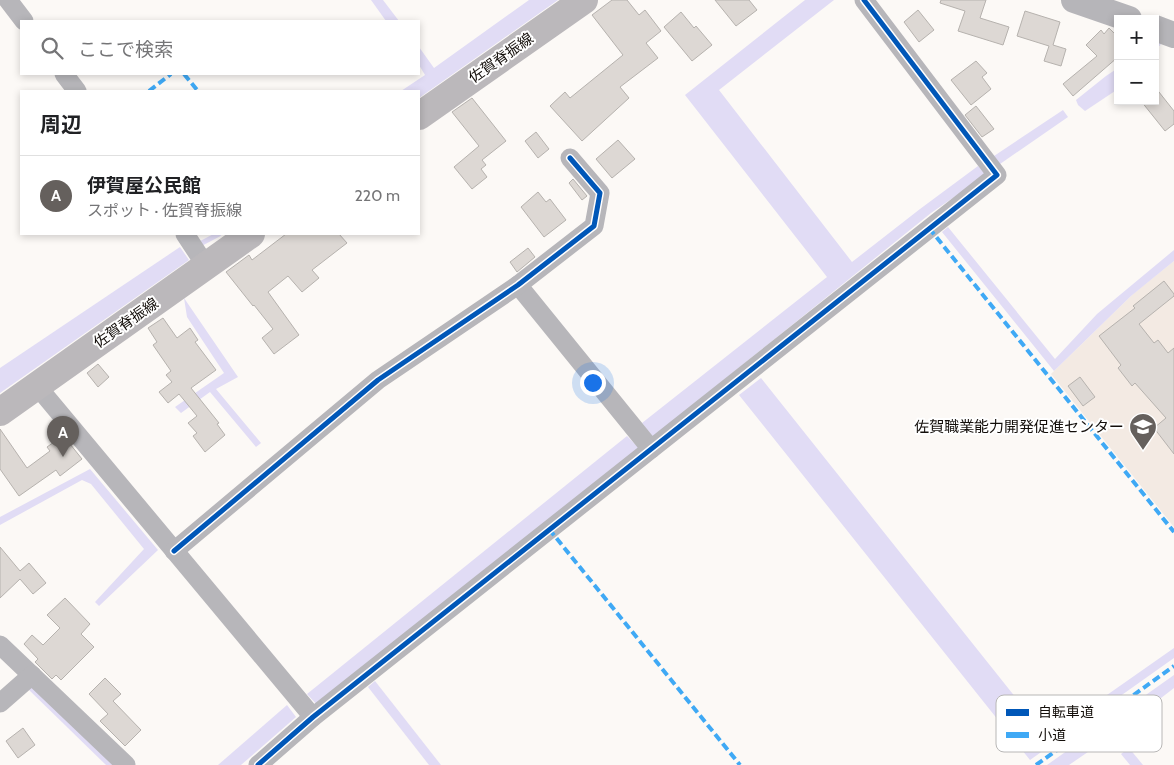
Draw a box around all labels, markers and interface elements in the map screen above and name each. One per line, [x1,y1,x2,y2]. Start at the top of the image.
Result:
map controls [1114,15,1159,105]
button: + [1114,15,1159,60]
search box [20,20,420,75]
street label: 佐賀脊振線 [465,29,537,87]
icon: search [38,34,66,62]
text: ここで検索 [78,38,173,61]
button: − [1114,60,1159,105]
text: 周辺 [40,112,82,137]
text: 伊賀屋公民館 [87,174,201,197]
text: A [51,186,61,205]
text: 220 m [354,186,400,205]
text: スポット · 佐賀脊振線 [87,201,242,220]
street label: 佐賀脊振線 [90,294,162,352]
your location [580,370,606,396]
school or university icon: 佐賀職業能力開発促進センター [1128,412,1158,451]
pin: A [47,416,79,457]
place label: 佐賀職業能力開発促進センター [914,418,1124,436]
legend [996,695,1162,752]
text: 自転車道 [1038,703,1094,721]
text: 小道 [1038,726,1066,744]

